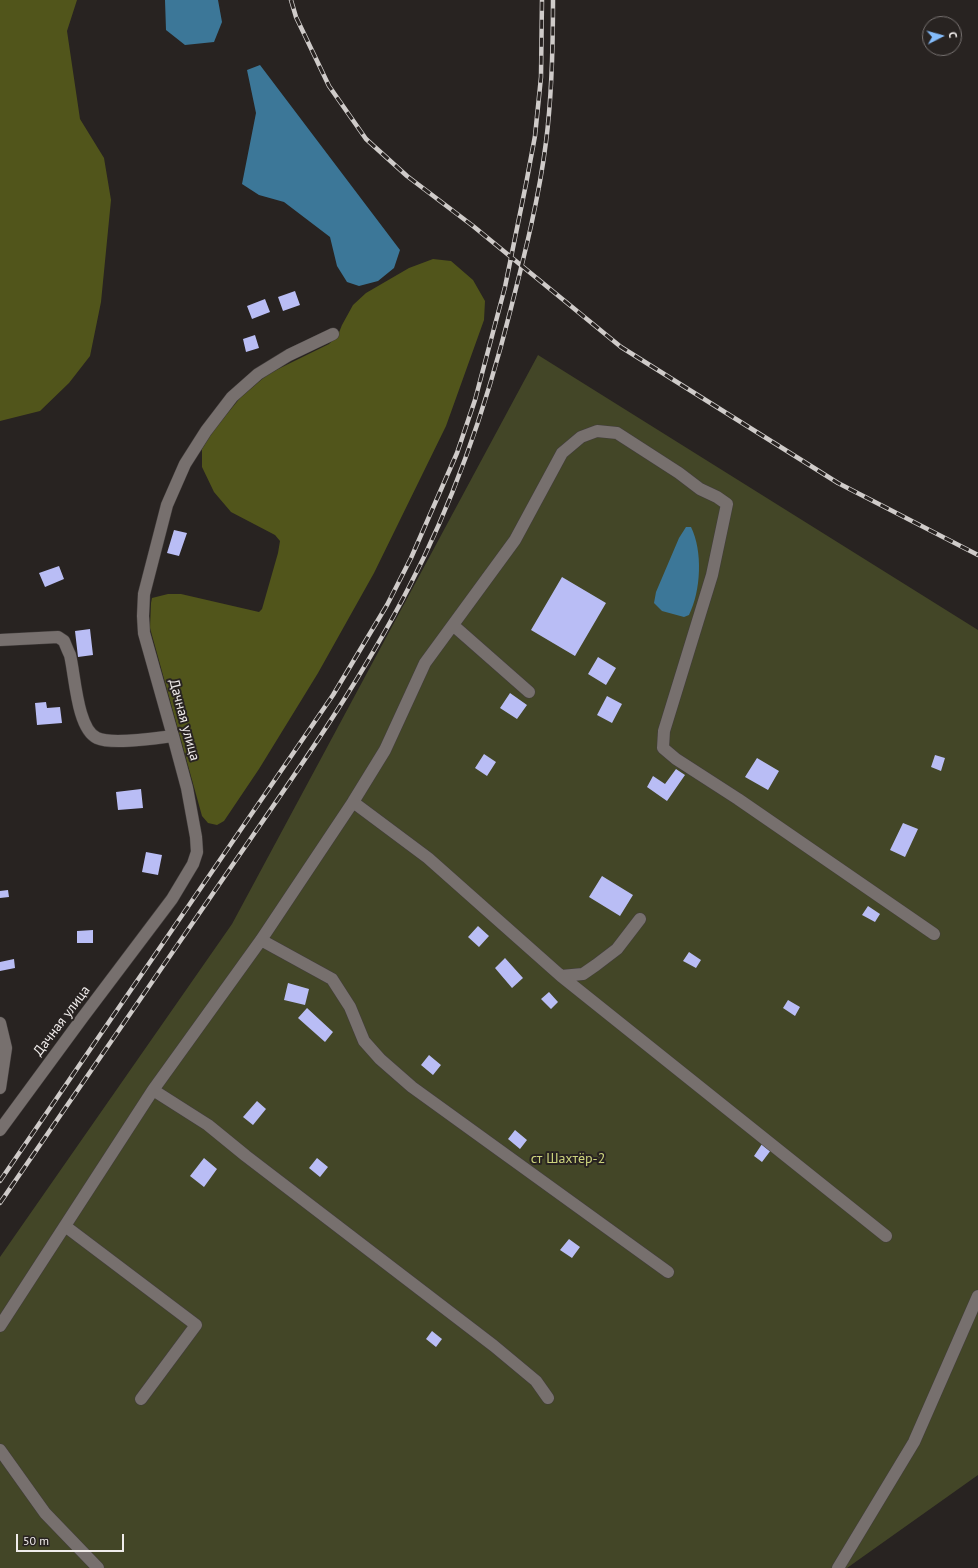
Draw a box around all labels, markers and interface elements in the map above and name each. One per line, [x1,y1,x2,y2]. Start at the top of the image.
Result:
north arrow [922,16,962,56]
text: С [946,31,960,39]
street label: Дачная улица [165,677,203,763]
street label: Дачная улица [30,983,94,1059]
park label: ст Шахтёр-2 [531,1151,605,1167]
scale bar [18,1526,126,1552]
text: 50 m [23,1533,49,1548]

